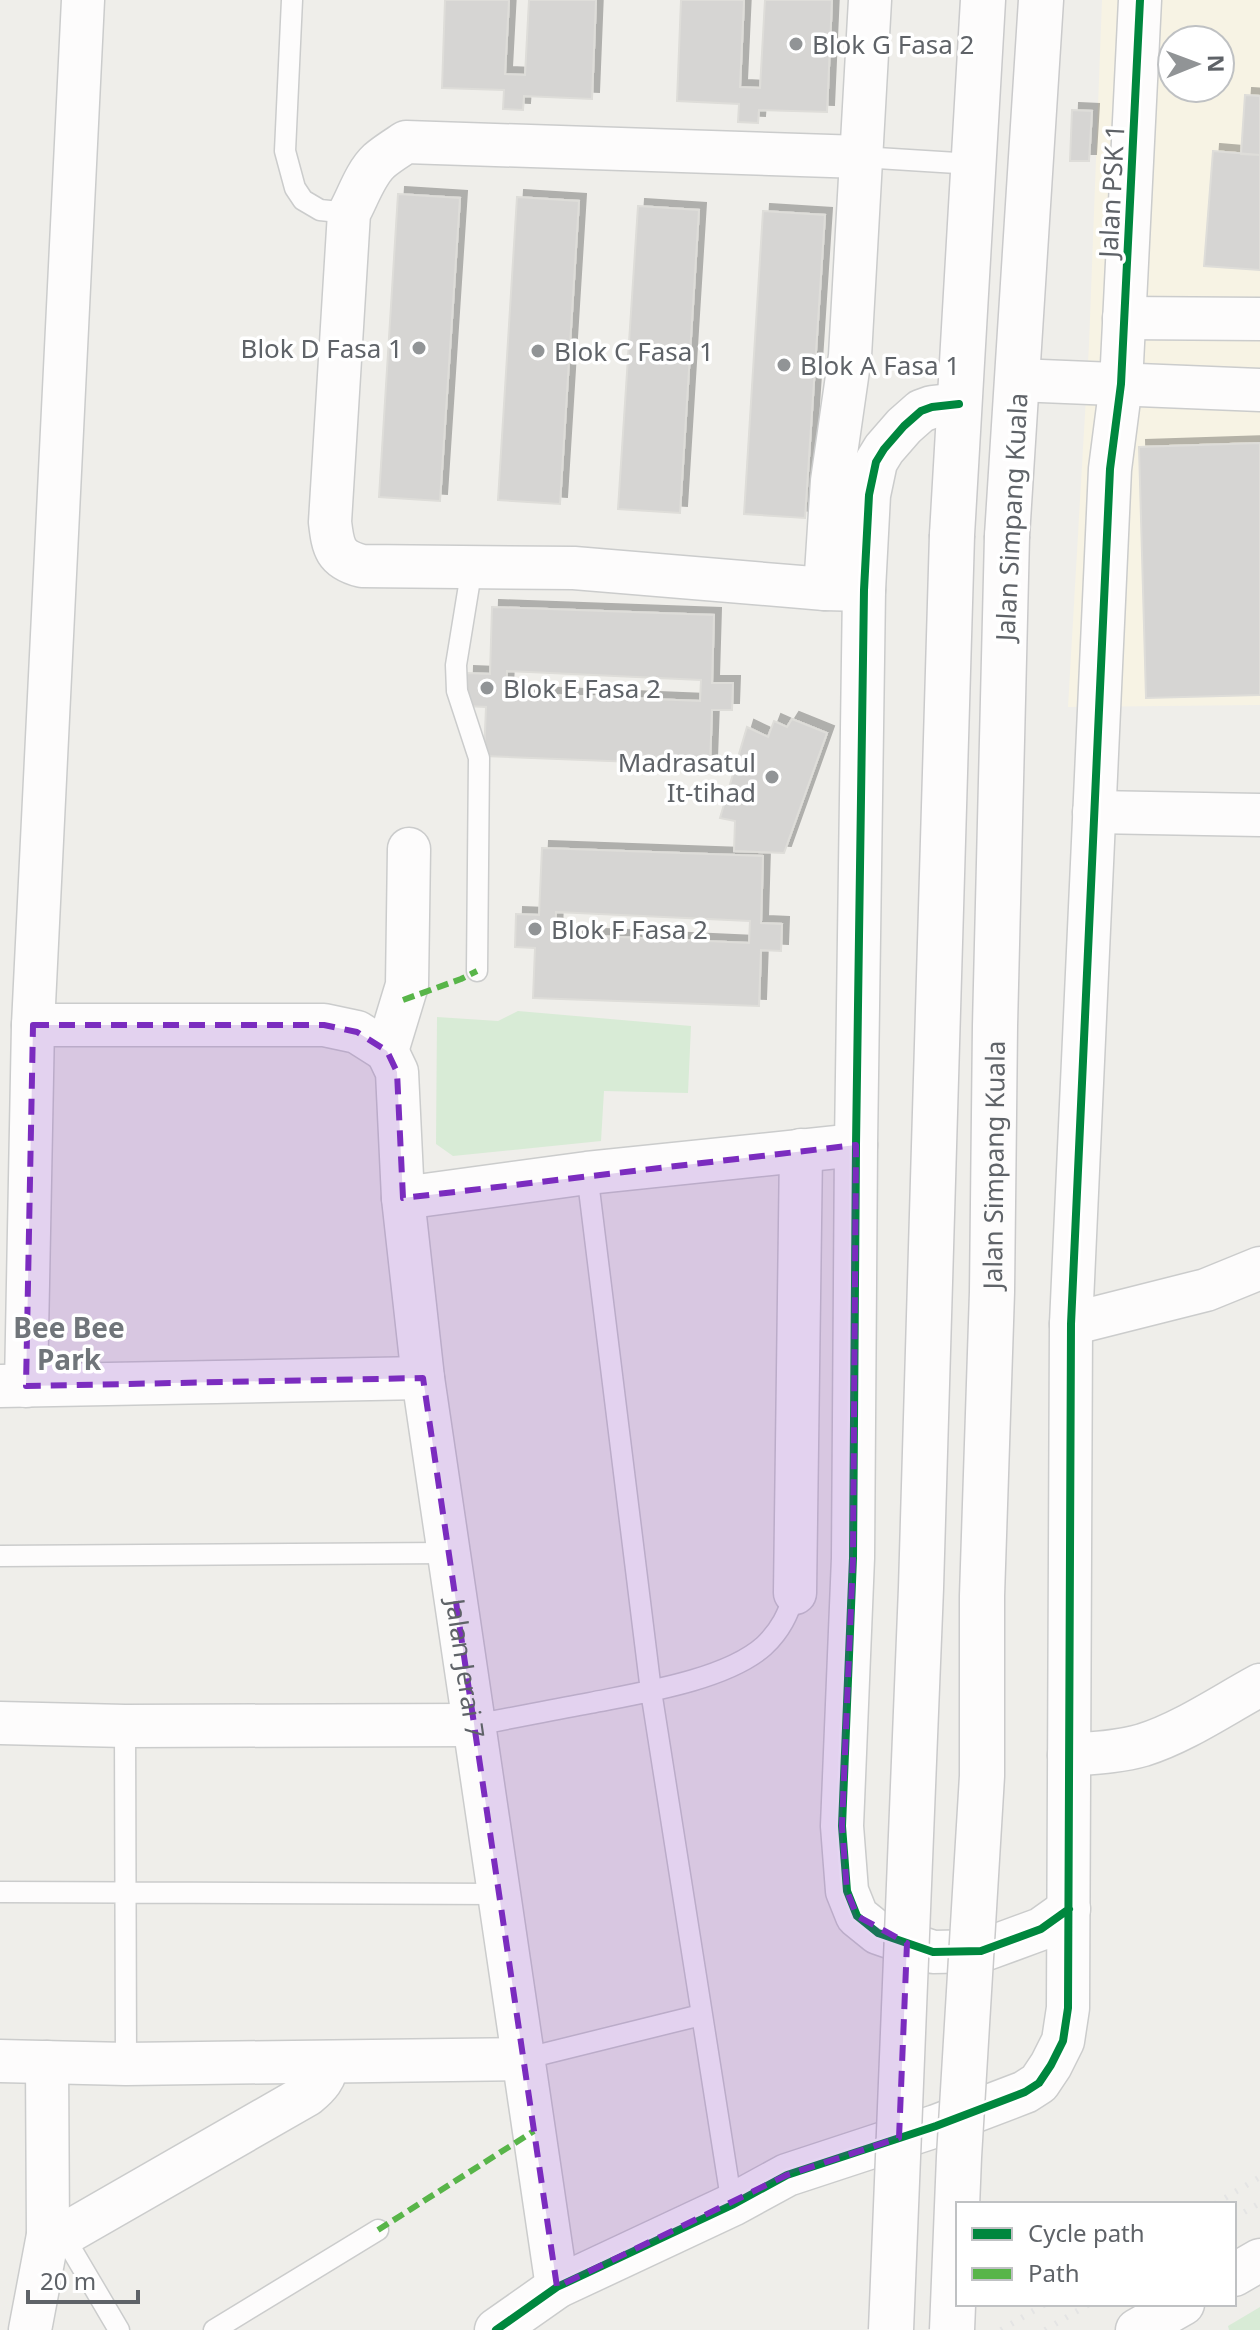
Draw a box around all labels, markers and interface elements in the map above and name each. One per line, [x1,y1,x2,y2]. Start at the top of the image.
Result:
north arrow [1156,24,1236,104]
place label: Blok G Fasa 2 [812,26,974,62]
marker: Blok G Fasa 2 [787,35,805,53]
text: N [1202,54,1232,73]
street label: Jalan PSK 1 [1089,123,1132,262]
place label: Blok D Fasa 1 [241,330,403,366]
place label: Blok C Fasa 1 [554,333,714,369]
marker: Blok D Fasa 1 [410,339,428,357]
marker: Blok C Fasa 1 [529,342,547,360]
place label: Blok A Fasa 1 [800,347,960,383]
marker: Blok A Fasa 1 [775,356,793,374]
street label: Jalan Simpang Kuala [986,392,1035,645]
place label: Blok E Fasa 2 [503,670,661,706]
marker: Blok E Fasa 2 [478,679,496,697]
place label: Madrasatul It-tihad [618,744,756,810]
marker: Madrasatul It-tihad [763,768,781,786]
place label: Blok F Fasa 2 [551,911,708,947]
marker: Blok F Fasa 2 [526,920,544,938]
street label: Jalan Simpang Kuala [974,1040,1013,1293]
district label: Bee Bee Park [13,1308,125,1378]
street label: Jalan Jerai 7 [437,1593,494,1741]
legend [956,2202,1236,2306]
text: Cycle path [1028,2216,1145,2249]
scale bar [28,2254,138,2304]
text: Path [1028,2256,1079,2289]
text: 20 m [40,2264,96,2297]

